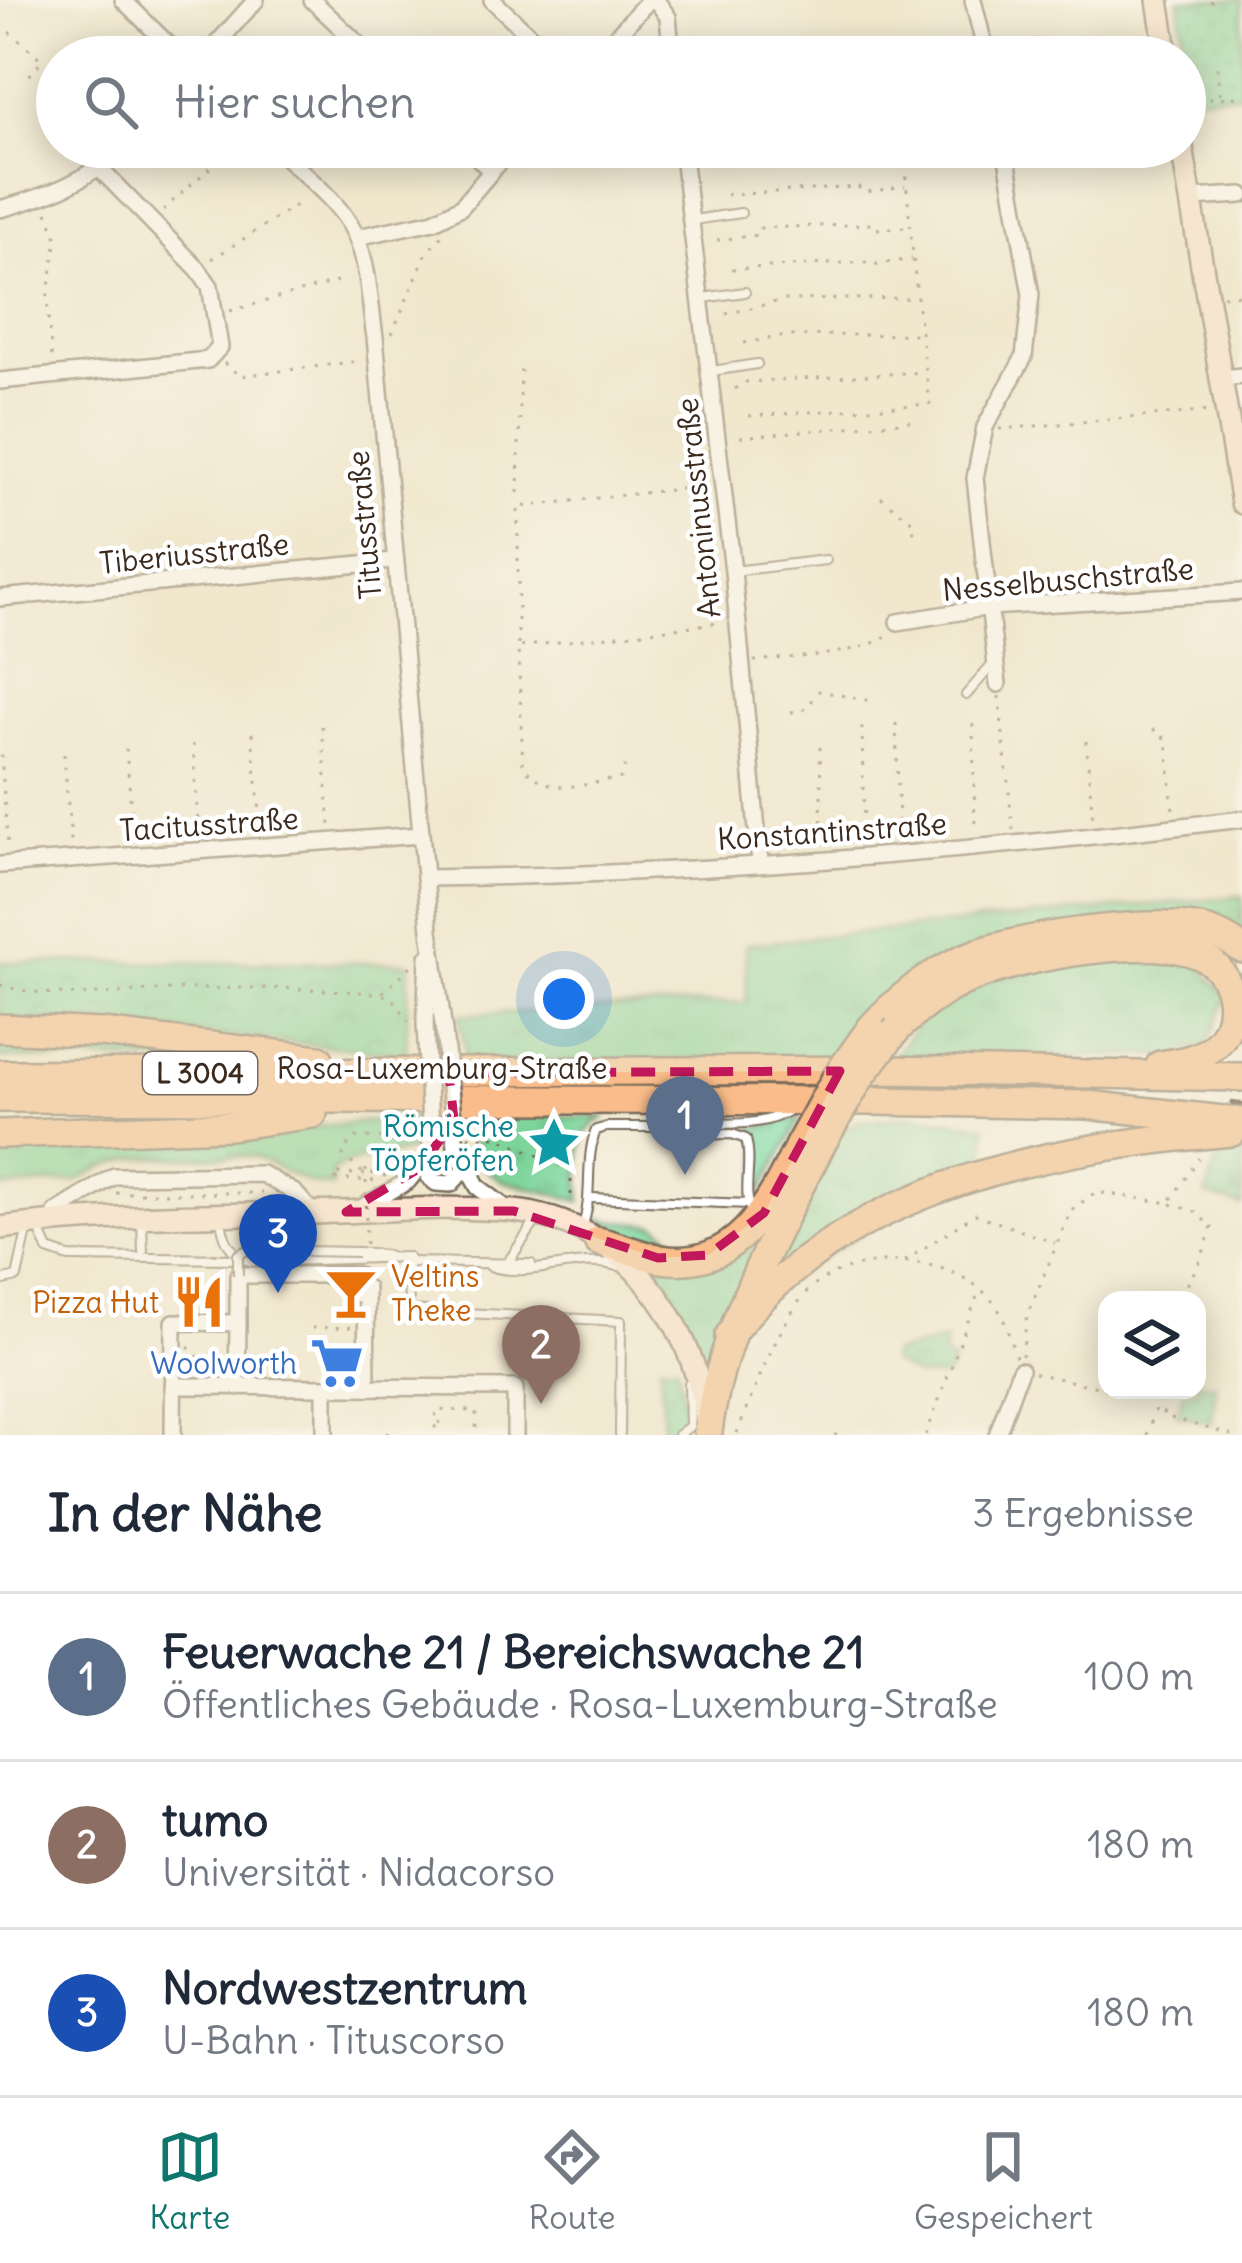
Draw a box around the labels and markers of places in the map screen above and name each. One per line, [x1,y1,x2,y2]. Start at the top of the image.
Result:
pin: 1 [646,1076,724,1175]
place label: Römische Töpferöfen [370,1107,514,1179]
place icon: Römische Töpferöfen [525,1114,583,1172]
pin: 3 [239,1194,317,1293]
place label: Veltins Theke [391,1257,479,1329]
bar icon: Veltins Theke [322,1264,380,1322]
restaurant icon: Pizza Hut [170,1273,228,1331]
place label: Pizza Hut [32,1283,159,1321]
pin: 2 [502,1305,580,1404]
supermarket icon: Woolworth [308,1334,366,1392]
place label: Woolworth [150,1344,297,1382]

